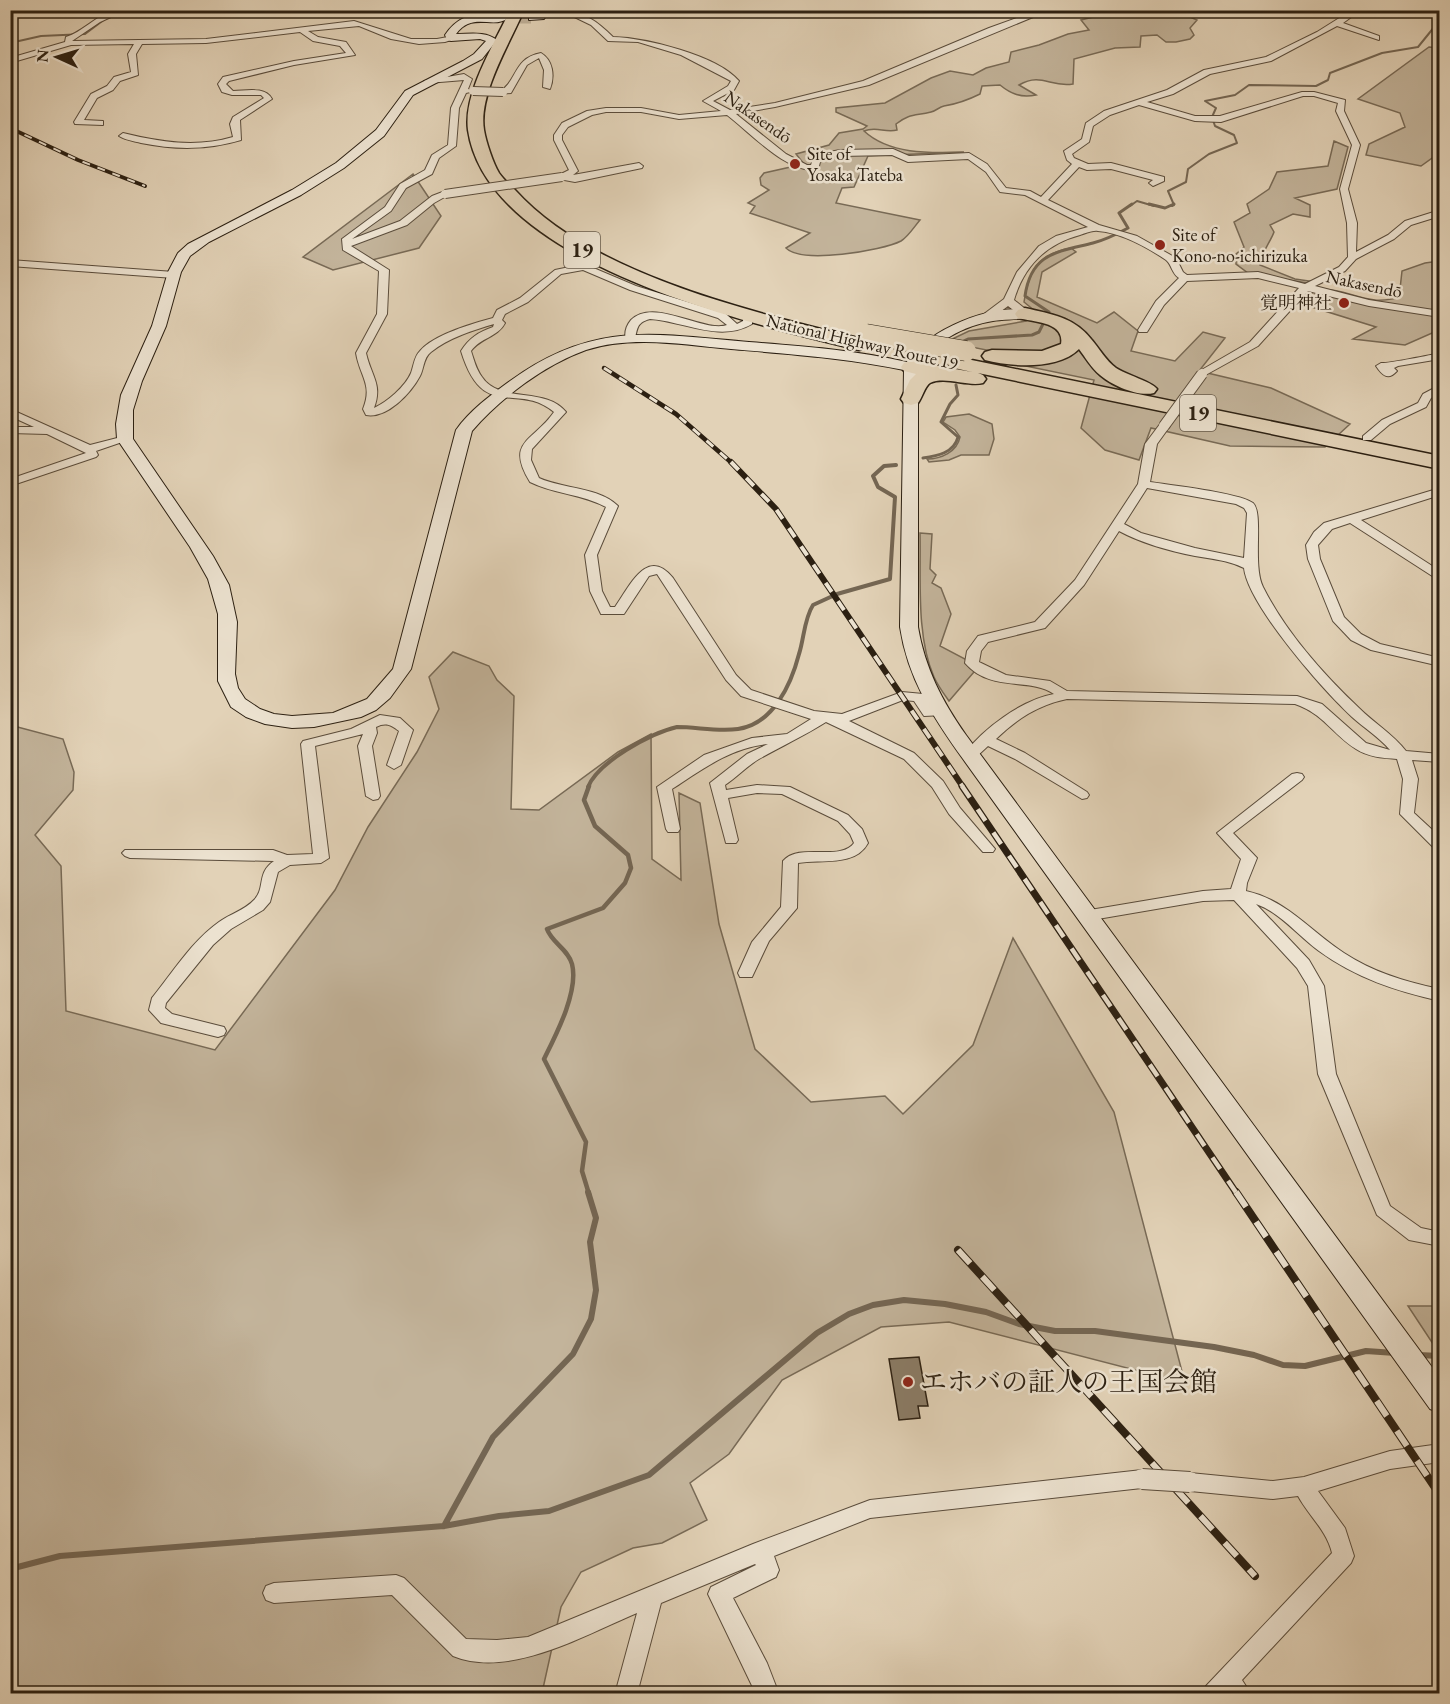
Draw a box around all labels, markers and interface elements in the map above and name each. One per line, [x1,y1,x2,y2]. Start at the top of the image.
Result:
north arrow [27,27,87,87]
text: N [32,49,53,63]
street label: Nakasendō [720,85,797,148]
place label: Site of Yosaka Tateba [807,142,904,186]
marker: Site of Yosaka Tateba [788,157,802,171]
place label: Site of Kono-no-ichirizuka [1172,223,1308,267]
road number: 19 [564,232,600,268]
marker: Site of Kono-no-ichirizuka [1153,238,1167,252]
street label: Nakasendō [1324,264,1404,303]
place label: 覚明神社 [1260,291,1332,314]
marker: 覚明神社 [1337,296,1351,310]
street label: National Highway Route 19 [764,308,961,375]
road number: 19 [1180,395,1216,431]
place label: エホバの証人の王国会館 [920,1364,1217,1399]
marker: エホバの証人の王国会館 [901,1375,915,1389]

